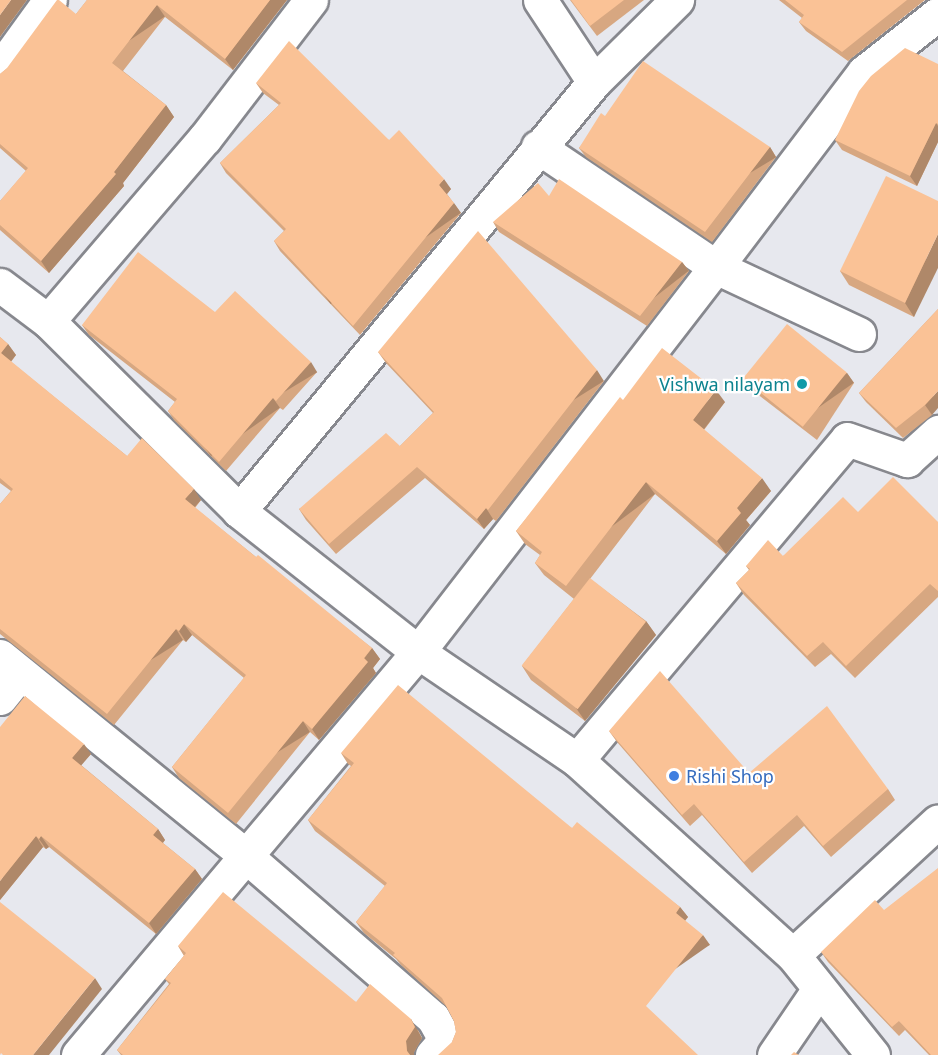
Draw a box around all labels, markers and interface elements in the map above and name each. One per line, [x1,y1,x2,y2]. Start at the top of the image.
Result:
place label: Vishwa nilayam [659,373,790,395]
marker: Vishwa nilayam [795,377,809,391]
place label: Rishi Shop [686,765,774,787]
marker: Rishi Shop [667,769,681,783]

